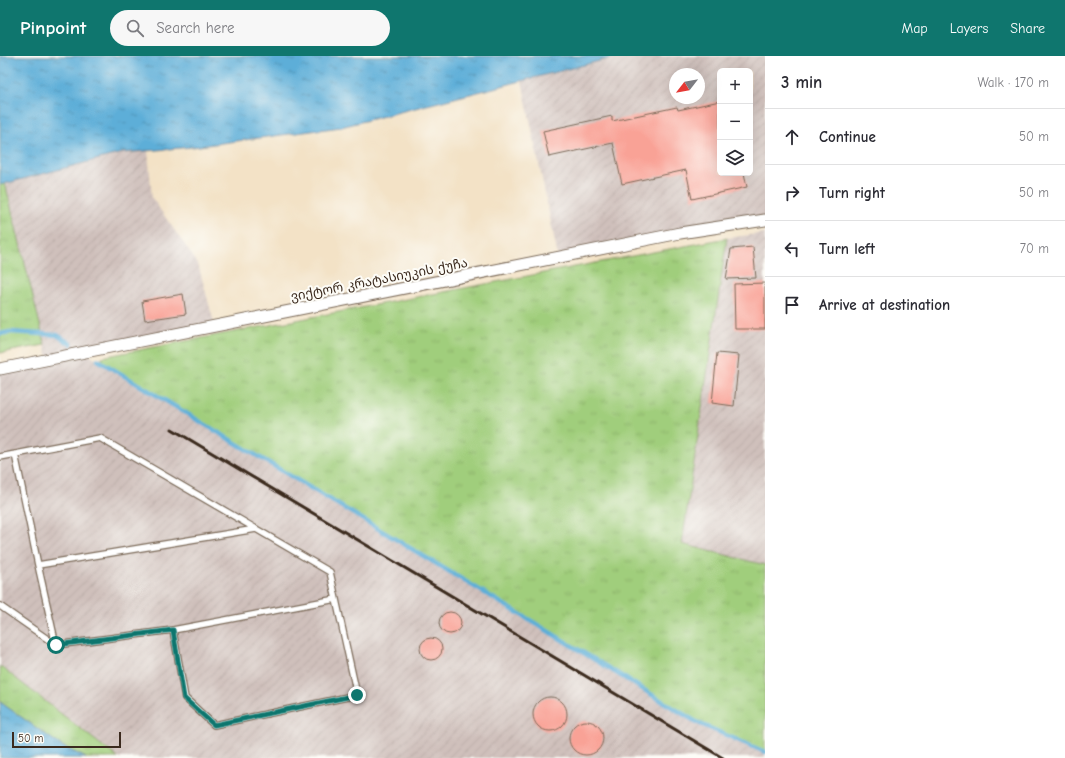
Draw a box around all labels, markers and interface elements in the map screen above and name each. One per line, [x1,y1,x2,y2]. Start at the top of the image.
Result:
search box [110,10,390,46]
text: Pinpoint [20,17,86,39]
icon: search [124,17,146,39]
text: Search here [156,19,234,37]
text: Map [901,20,928,37]
text: Layers [950,20,988,37]
text: Share [1010,20,1045,37]
north arrow [669,68,705,104]
map controls [717,68,753,176]
button: + [717,68,753,104]
text: 3 min [781,73,822,92]
text: Walk · 170 m [977,75,1049,90]
button: − [717,104,753,140]
icon: ahead [781,126,803,148]
text: Continue [819,128,876,146]
text: 50 m [1019,129,1049,144]
button: layers [717,140,753,176]
icon: right [781,182,803,204]
text: Turn right [819,184,885,202]
text: 50 m [1019,185,1049,200]
icon: left [781,238,803,260]
text: Turn left [819,240,875,258]
text: 70 m [1020,241,1049,256]
street label: ვიქტორ კრატასიუკის ქუჩა [289,255,469,304]
icon: arrive [781,294,803,316]
text: Arrive at destination [819,296,950,314]
route start [47,636,65,654]
route end [348,686,366,704]
scale bar [12,730,121,749]
text: 50 m [18,732,43,745]

